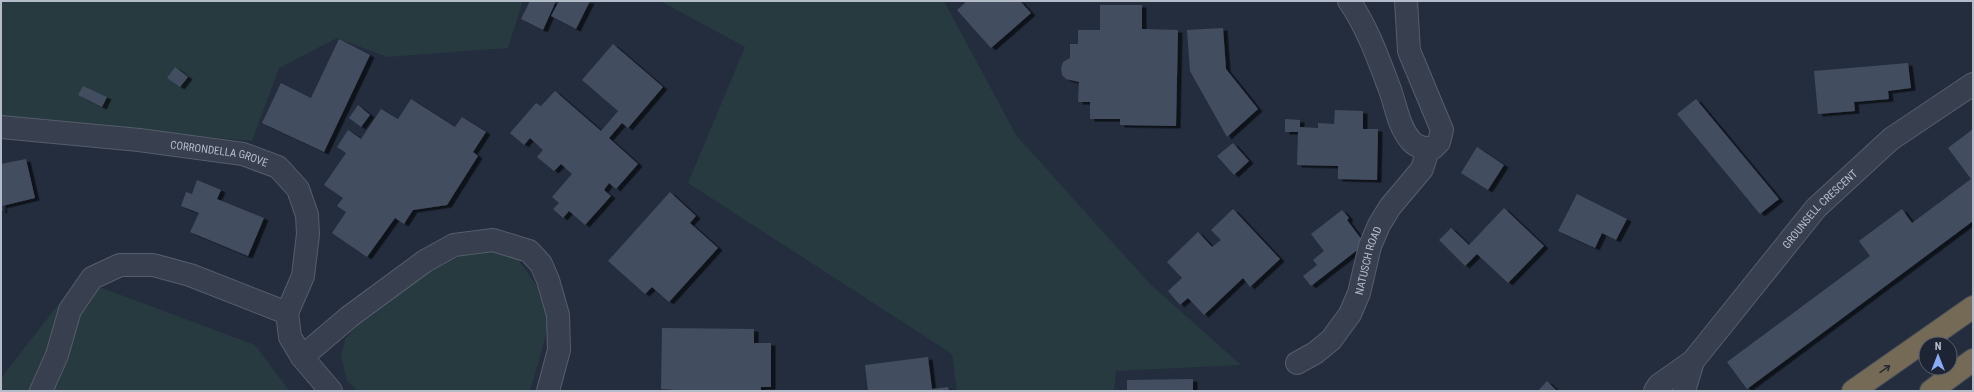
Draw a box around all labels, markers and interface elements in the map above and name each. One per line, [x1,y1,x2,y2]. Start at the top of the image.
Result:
street label: CORRONDELLA GROVE [169,138,270,169]
street label: GROUNSELL CRESCENT [1780,167,1860,251]
street label: NATUSCH ROAD [1352,224,1384,296]
north arrow [1918,336,1958,376]
text: N [1935,340,1942,353]
one-way arrow [1879,365,1890,373]

